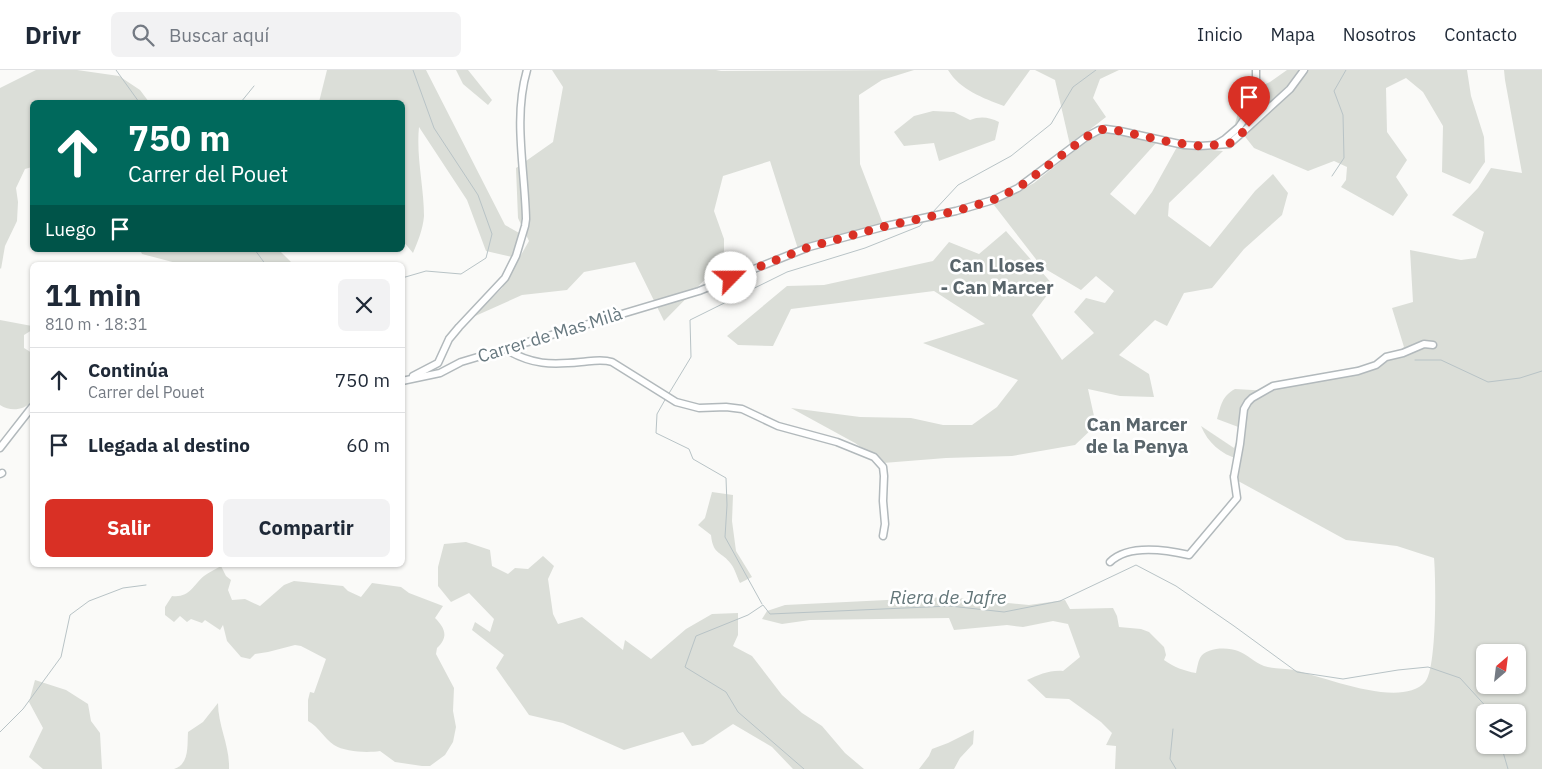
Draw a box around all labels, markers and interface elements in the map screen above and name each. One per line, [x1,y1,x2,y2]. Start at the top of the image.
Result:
search box [111,12,461,57]
text: Drivr [25,19,81,51]
icon: search [129,21,157,49]
text: Buscar aquí [169,23,269,47]
text: Inicio [1197,23,1243,46]
text: Mapa [1271,23,1315,46]
text: Nosotros [1343,23,1416,46]
text: Contacto [1444,23,1517,46]
pin [1228,76,1270,127]
icon: arrive [1235,83,1263,111]
text: 750 m [128,115,231,161]
icon: ahead [45,120,110,185]
text: Carrer del Pouet [128,159,288,188]
icon: arrive [106,215,134,243]
text: Luego [45,217,96,241]
position arrow [704,251,756,303]
district label: Can Lloses - Can Marcer [940,253,1054,299]
text: 11 min [45,275,141,314]
button: close [338,279,390,331]
street label: Carrer de Mas Milà [475,301,625,367]
text: 810 m · 18:31 [45,314,147,334]
text: Continúa [88,358,169,382]
icon: ahead [45,366,73,394]
text: 750 m [335,368,390,392]
text: Carrer del Pouet [88,382,205,402]
district label: Can Marcer de la Penya [1086,412,1188,458]
icon: arrive [45,431,73,459]
text: Llegada al destino [88,433,250,457]
text: 60 m [346,433,390,457]
button: Salir [45,499,213,557]
button: Compartir [223,499,390,557]
water label: Riera de Jafre [889,585,1007,609]
north arrow [1476,644,1526,694]
map controls [1476,644,1526,754]
button: layers [1476,704,1526,754]

